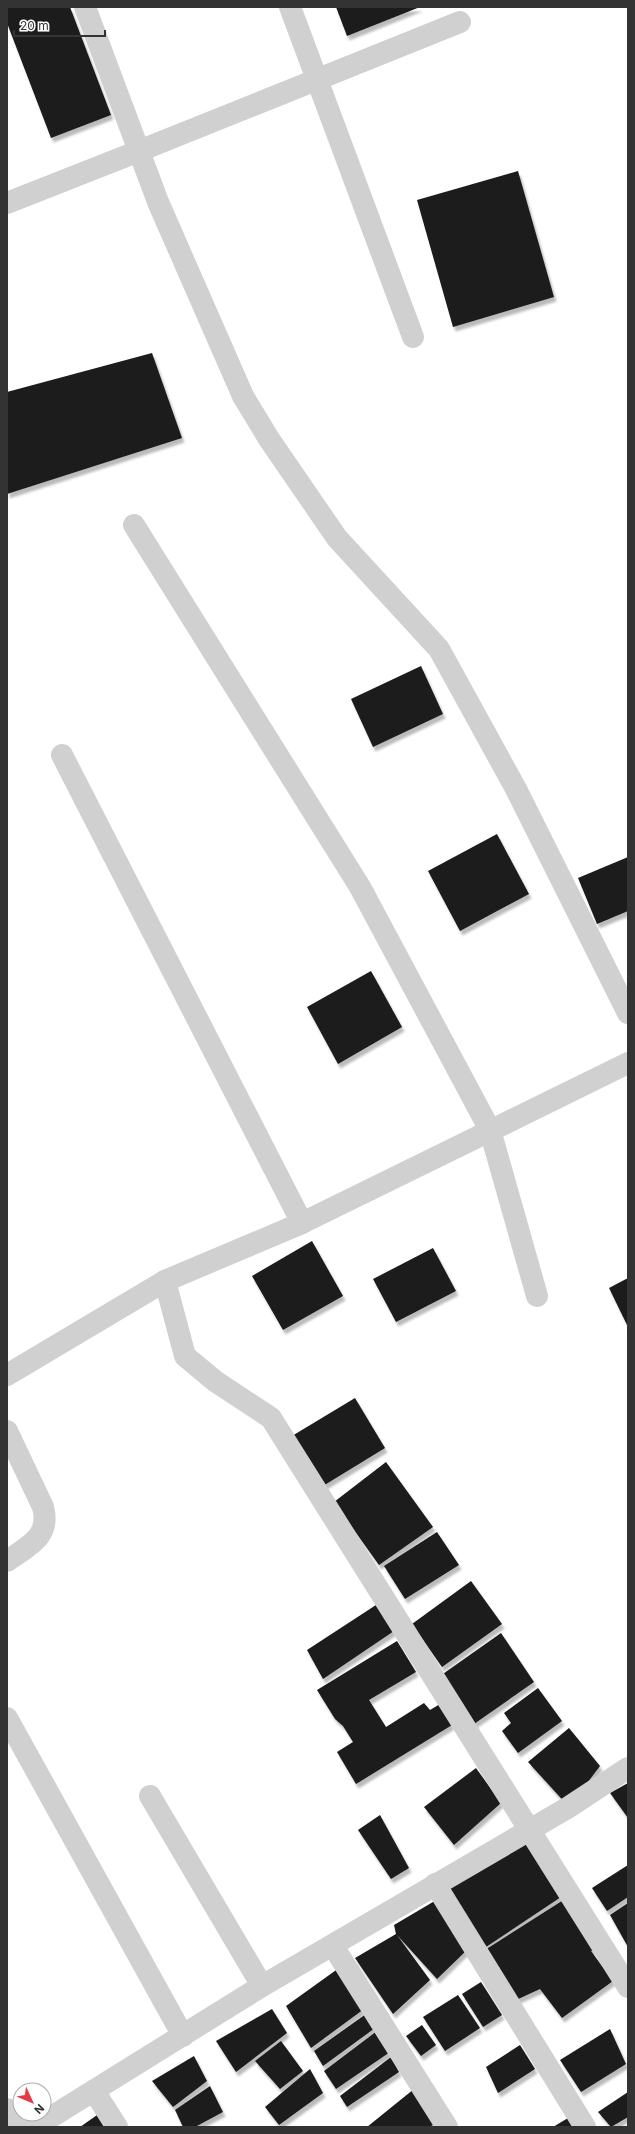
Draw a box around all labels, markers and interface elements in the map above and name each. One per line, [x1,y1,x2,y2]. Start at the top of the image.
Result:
scale bar [14,12,105,38]
text: 20 m [20,18,49,33]
north arrow [12,2082,52,2122]
text: N [31,2101,47,2117]

